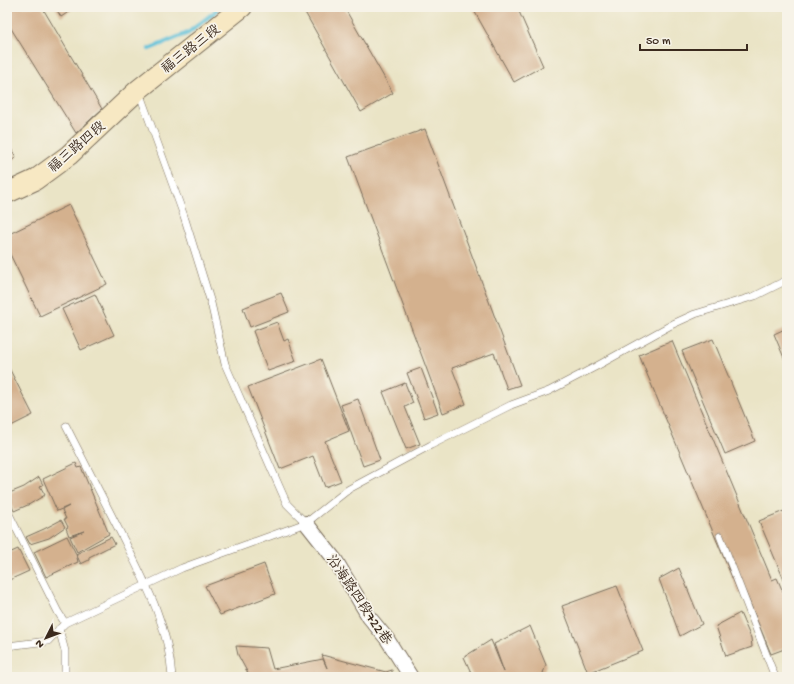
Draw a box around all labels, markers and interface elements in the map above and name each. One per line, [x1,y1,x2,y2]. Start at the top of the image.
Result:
street label: 福三路三段 [158,21,224,78]
scale bar [640,26,747,52]
text: 50 m [646,35,671,49]
street label: 福三路四段 [45,118,110,177]
street label: 沿海路四段722巷 [322,552,396,650]
north arrow [26,618,66,658]
text: N [33,637,47,650]

